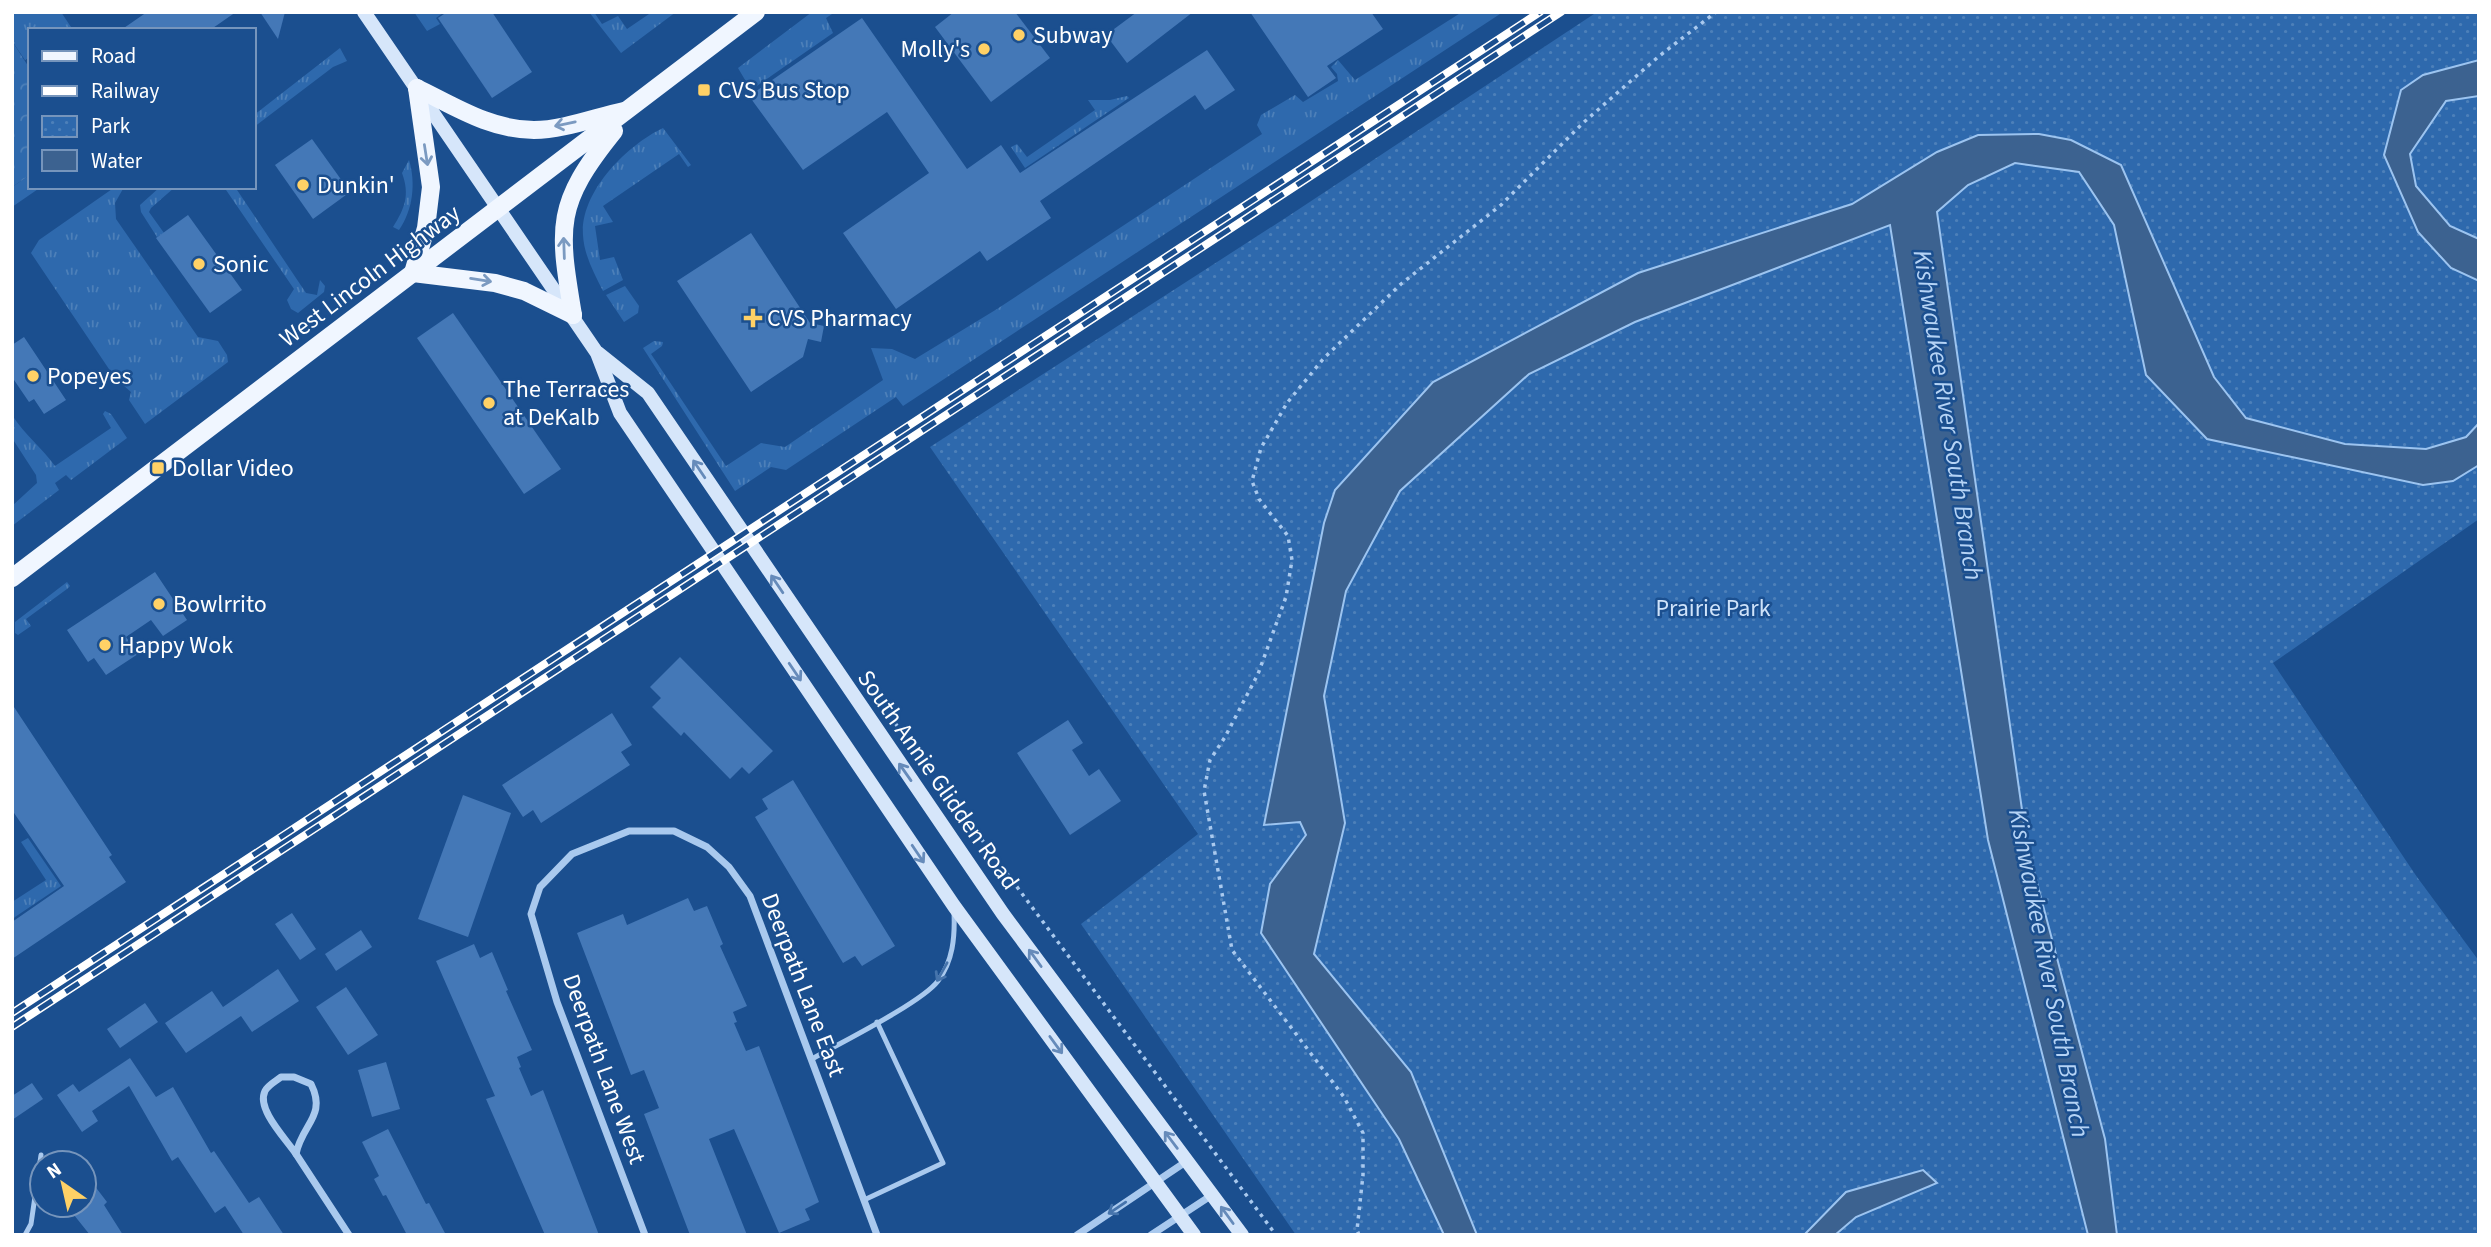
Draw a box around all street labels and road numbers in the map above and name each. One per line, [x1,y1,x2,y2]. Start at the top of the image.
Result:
street label: West Lincoln Highway [272,196,468,356]
street label: South Annie Glidden Road [849,663,1027,897]
street label: Deerpath Lane East [752,888,854,1082]
street label: Deerpath Lane West [553,969,655,1169]

